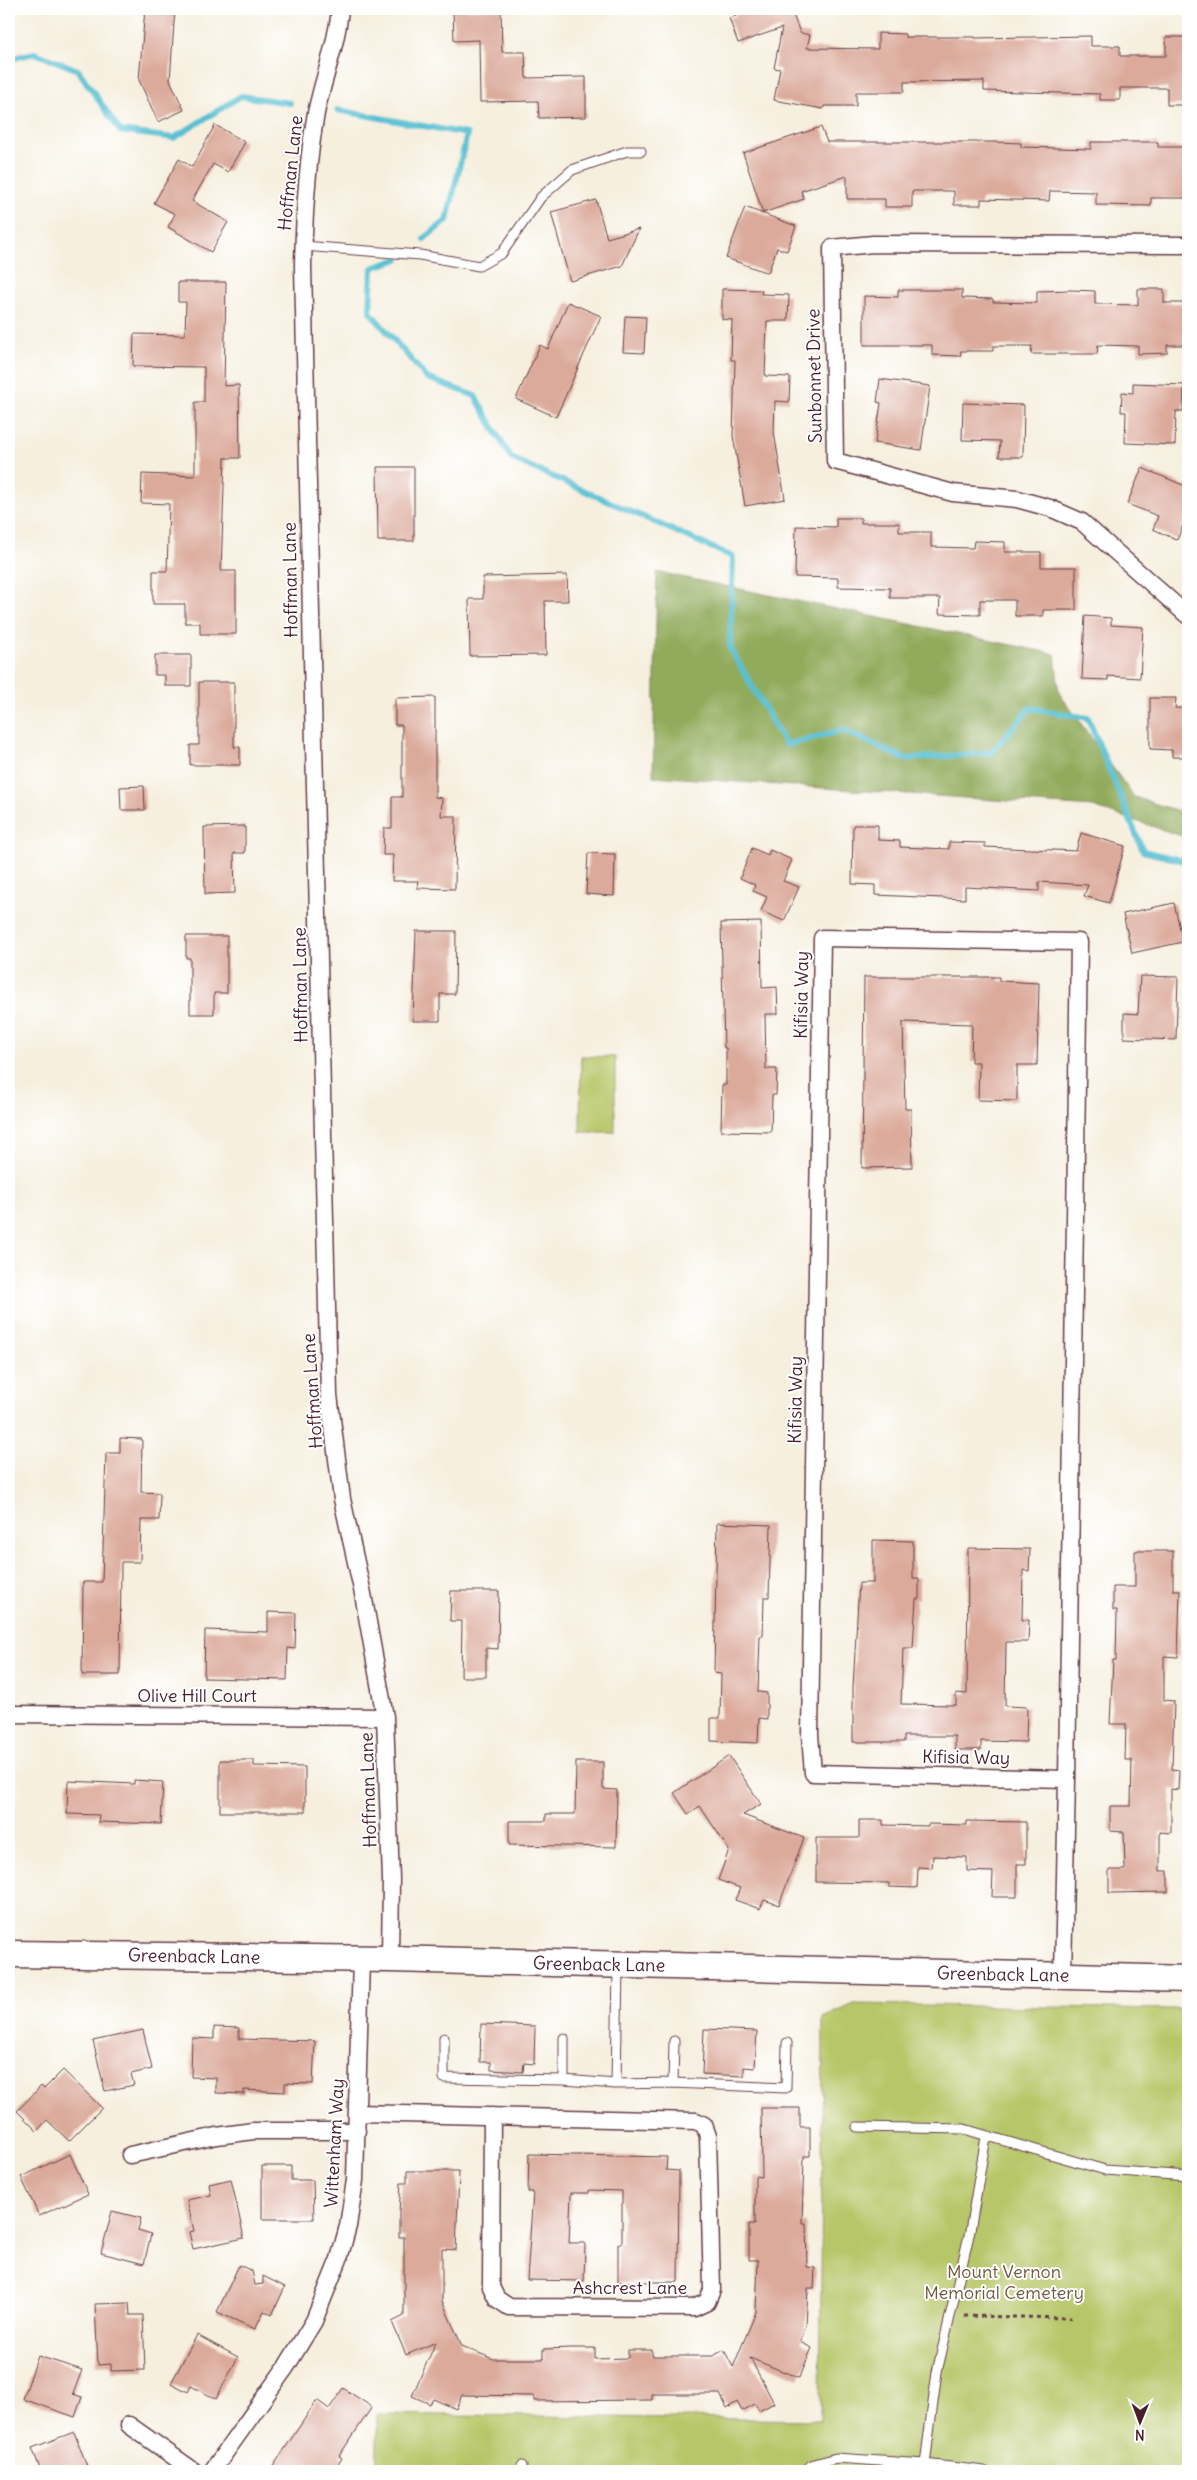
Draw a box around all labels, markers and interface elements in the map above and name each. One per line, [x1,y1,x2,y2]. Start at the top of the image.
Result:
street label: Hoffman Lane [273,114,307,232]
street label: Sunbonnet Drive [801,309,827,443]
street label: Hoffman Lane [277,522,303,638]
street label: Hoffman Lane [287,927,313,1043]
street label: Kifisia Way [789,951,813,1039]
street label: Hoffman Lane [296,1333,328,1449]
street label: Kifisia Way [783,1356,807,1444]
street label: Olive Hill Court [137,1684,257,1707]
street label: Hoffman Lane [354,1732,382,1848]
street label: Kifisia Way [922,1745,1010,1769]
street label: Greenback Lane [128,1943,260,1969]
street label: Greenback Lane [533,1951,665,1977]
street label: Greenback Lane [937,1961,1069,1987]
street label: Wittenham Way [319,2078,349,2208]
park label: Mount Vernon Memorial Cemetery [924,2260,1084,2304]
street label: Ashcrest Lane [573,2276,687,2299]
north arrow [1114,2398,1164,2448]
text: N [1135,2426,1145,2444]

